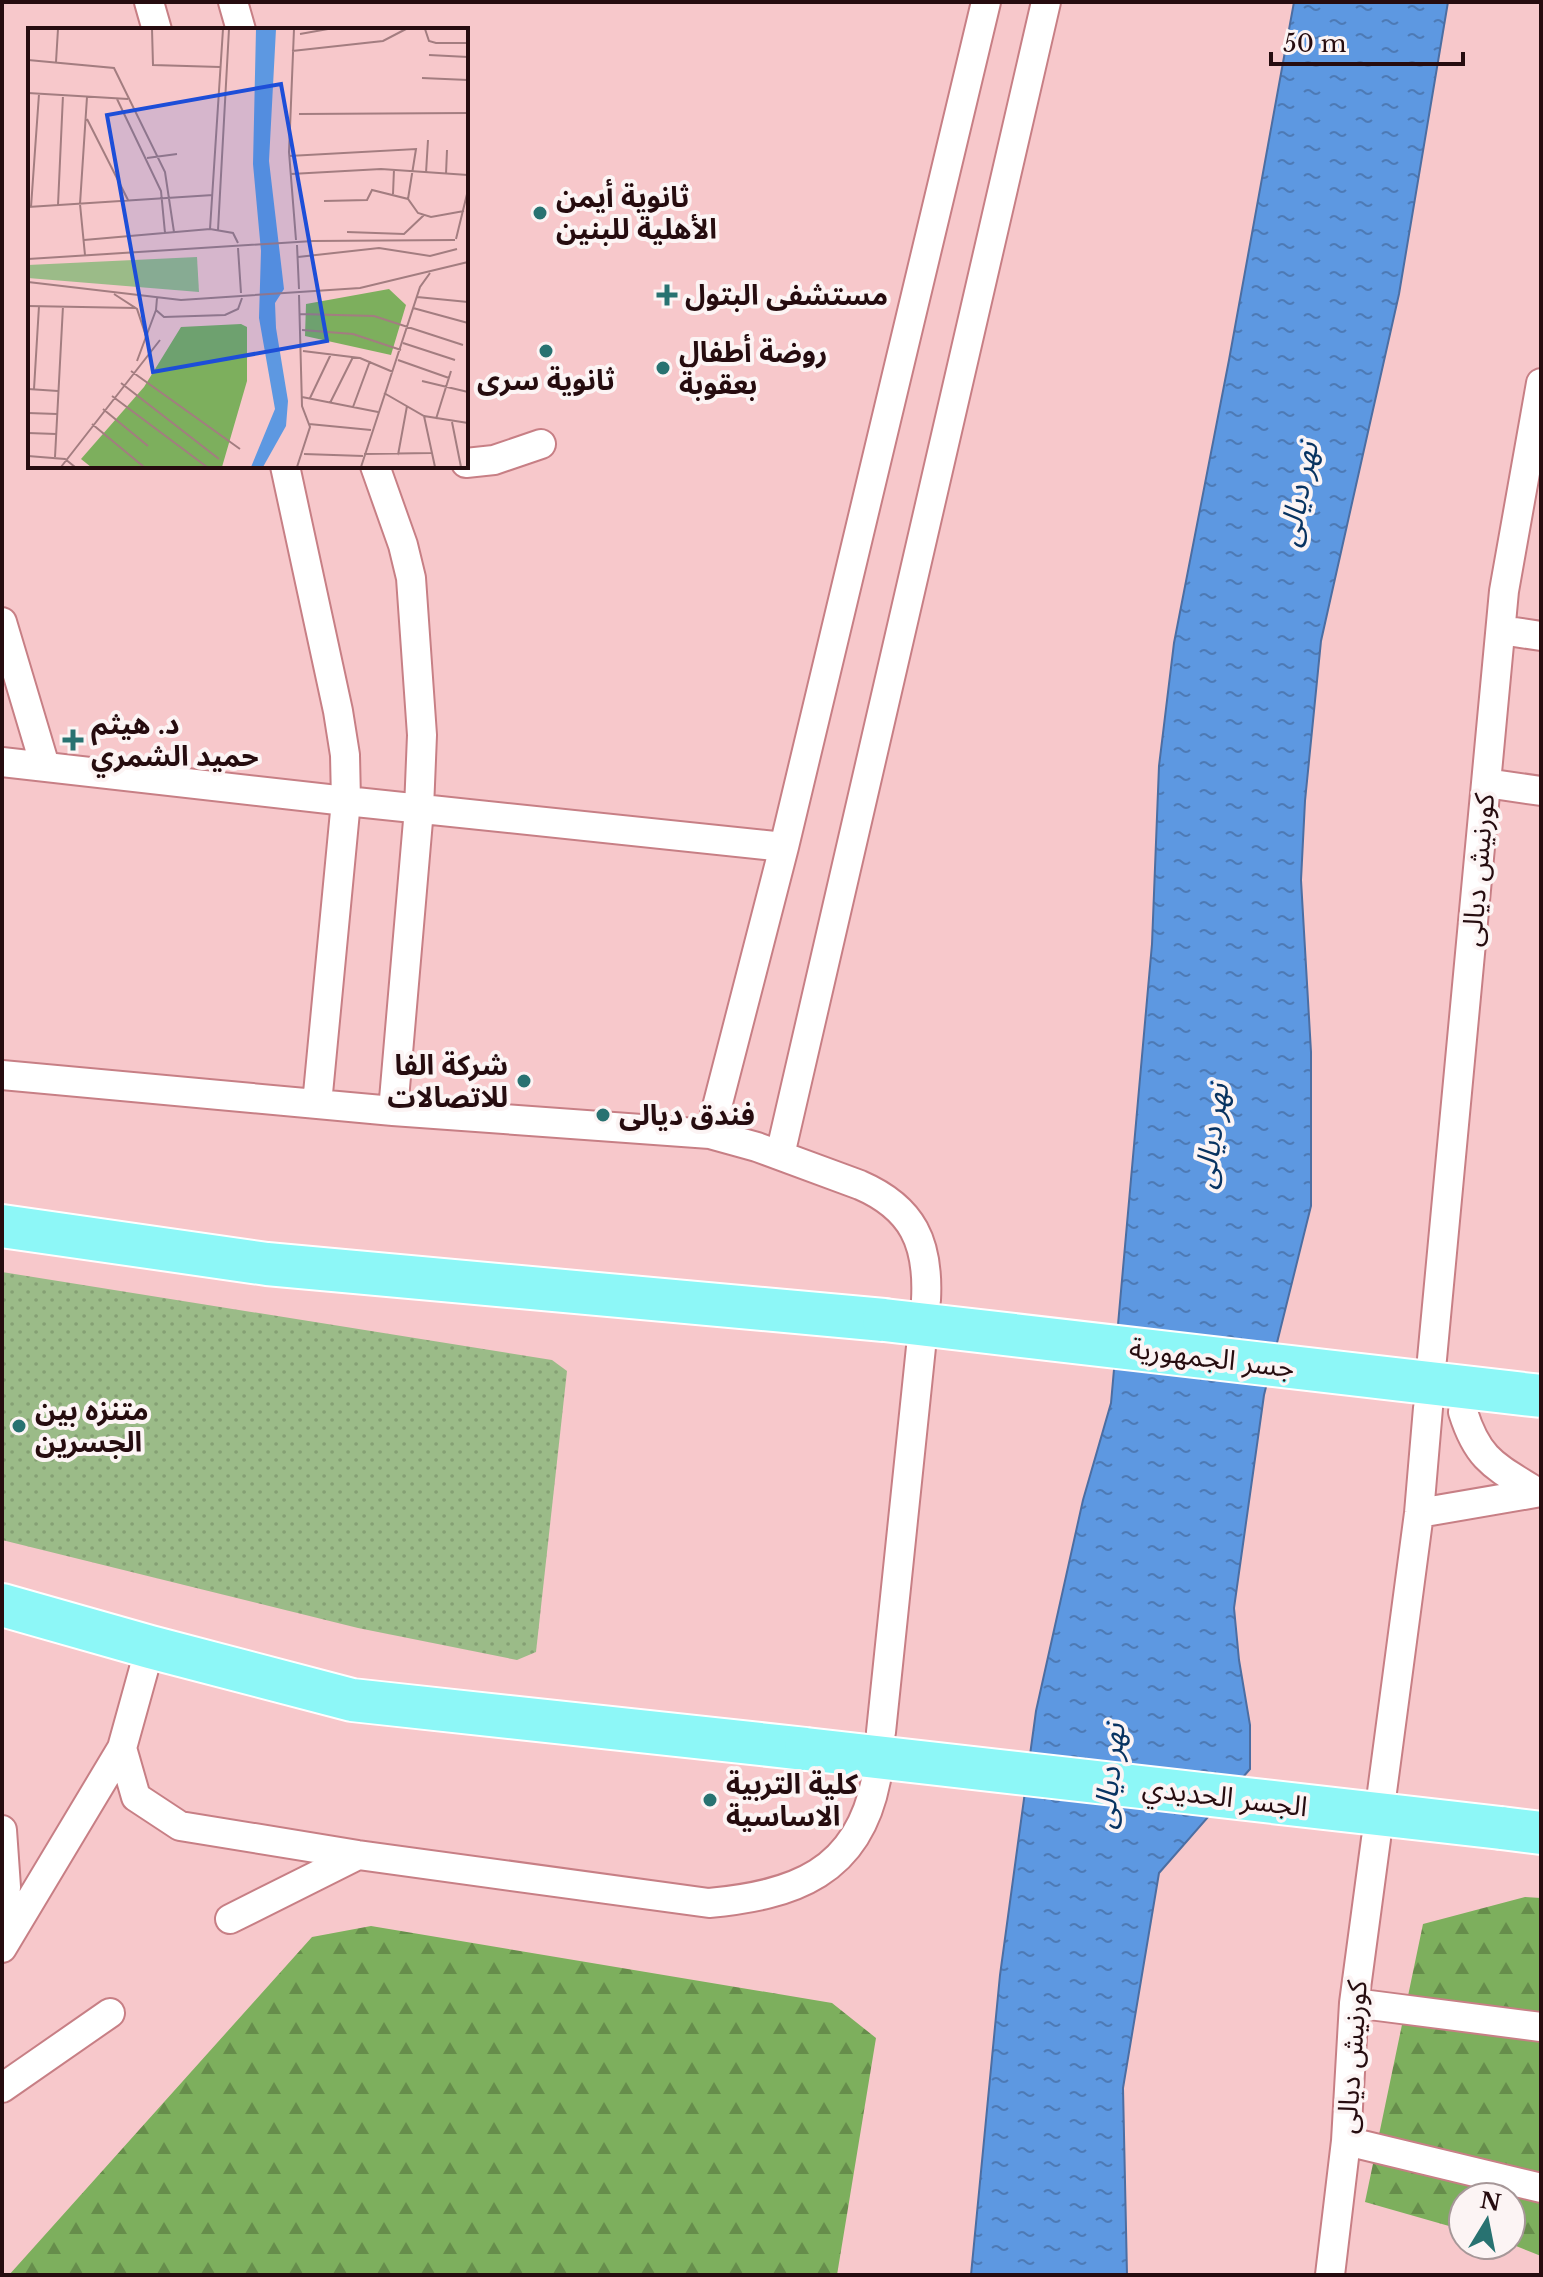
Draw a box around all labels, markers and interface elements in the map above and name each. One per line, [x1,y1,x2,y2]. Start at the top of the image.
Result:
scale bar [1271,16,1463,66]
inset map [28,28,468,468]
text: 50 m [1283,29,1347,58]
place label: ثانوية أيمن الأهلية للبنين [556,178,717,247]
marker: ثانوية أيمن الأهلية للبنين [531,204,549,222]
place label: مستشفى البتول [685,278,888,313]
marker: مستشفى البتول [656,284,678,306]
place label: روضة أطفال بعقوبة [679,333,827,402]
marker: ثانوية سرى [537,342,555,360]
marker: روضة أطفال بعقوبة [654,359,672,377]
place label: ثانوية سرى [477,363,615,398]
water label: نهر ديالى [1270,436,1327,549]
place label: د. هيثم حميد الشمري [91,707,259,778]
marker: د. هيثم حميد الشمري [62,729,84,751]
street label: كورنيش ديالى [1454,792,1502,948]
place label: شركة الفا للاتصالات [387,1048,508,1115]
marker: شركة الفا للاتصالات [515,1072,533,1090]
water label: نهر ديالى [1185,1079,1237,1191]
place label: فندق ديالى [619,1098,755,1133]
marker: فندق ديالى [594,1106,612,1124]
street label: جسر الجمهورية [1127,1331,1297,1385]
place label: متنزه بين الجسرين [35,1393,149,1460]
marker: متنزه بين الجسرين [10,1417,28,1435]
water label: نهر ديالى [1085,1719,1133,1830]
place label: كلية التربية الاساسية [726,1767,858,1834]
street label: الجسر الحديدي [1140,1770,1309,1828]
marker: كلية التربية الاساسية [701,1791,719,1809]
street label: كورنيش ديالى [1329,1979,1375,2135]
north arrow [1447,2181,1527,2261]
text: N [1478,2187,1503,2217]

